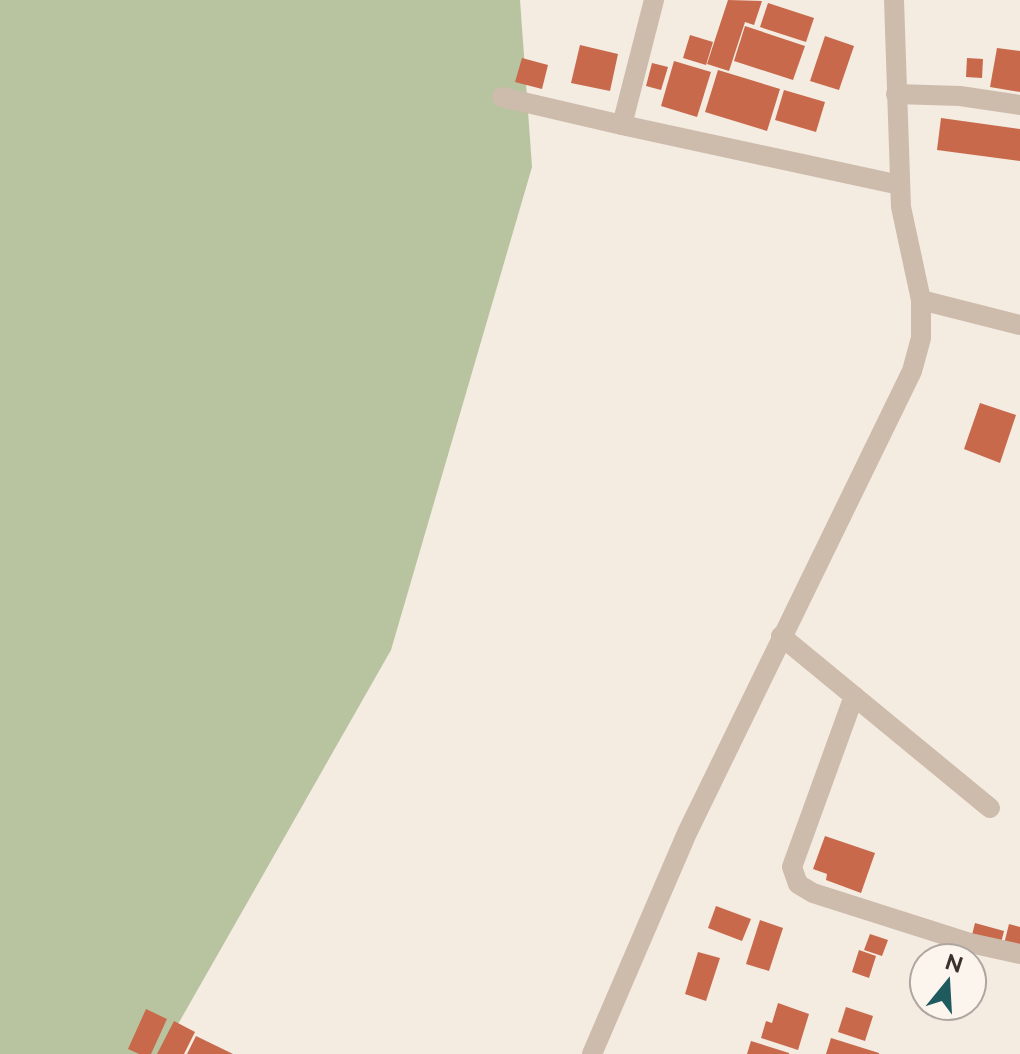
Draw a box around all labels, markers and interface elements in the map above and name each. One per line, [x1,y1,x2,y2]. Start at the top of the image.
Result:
north arrow [908,942,988,1022]
text: N [942,948,966,978]

